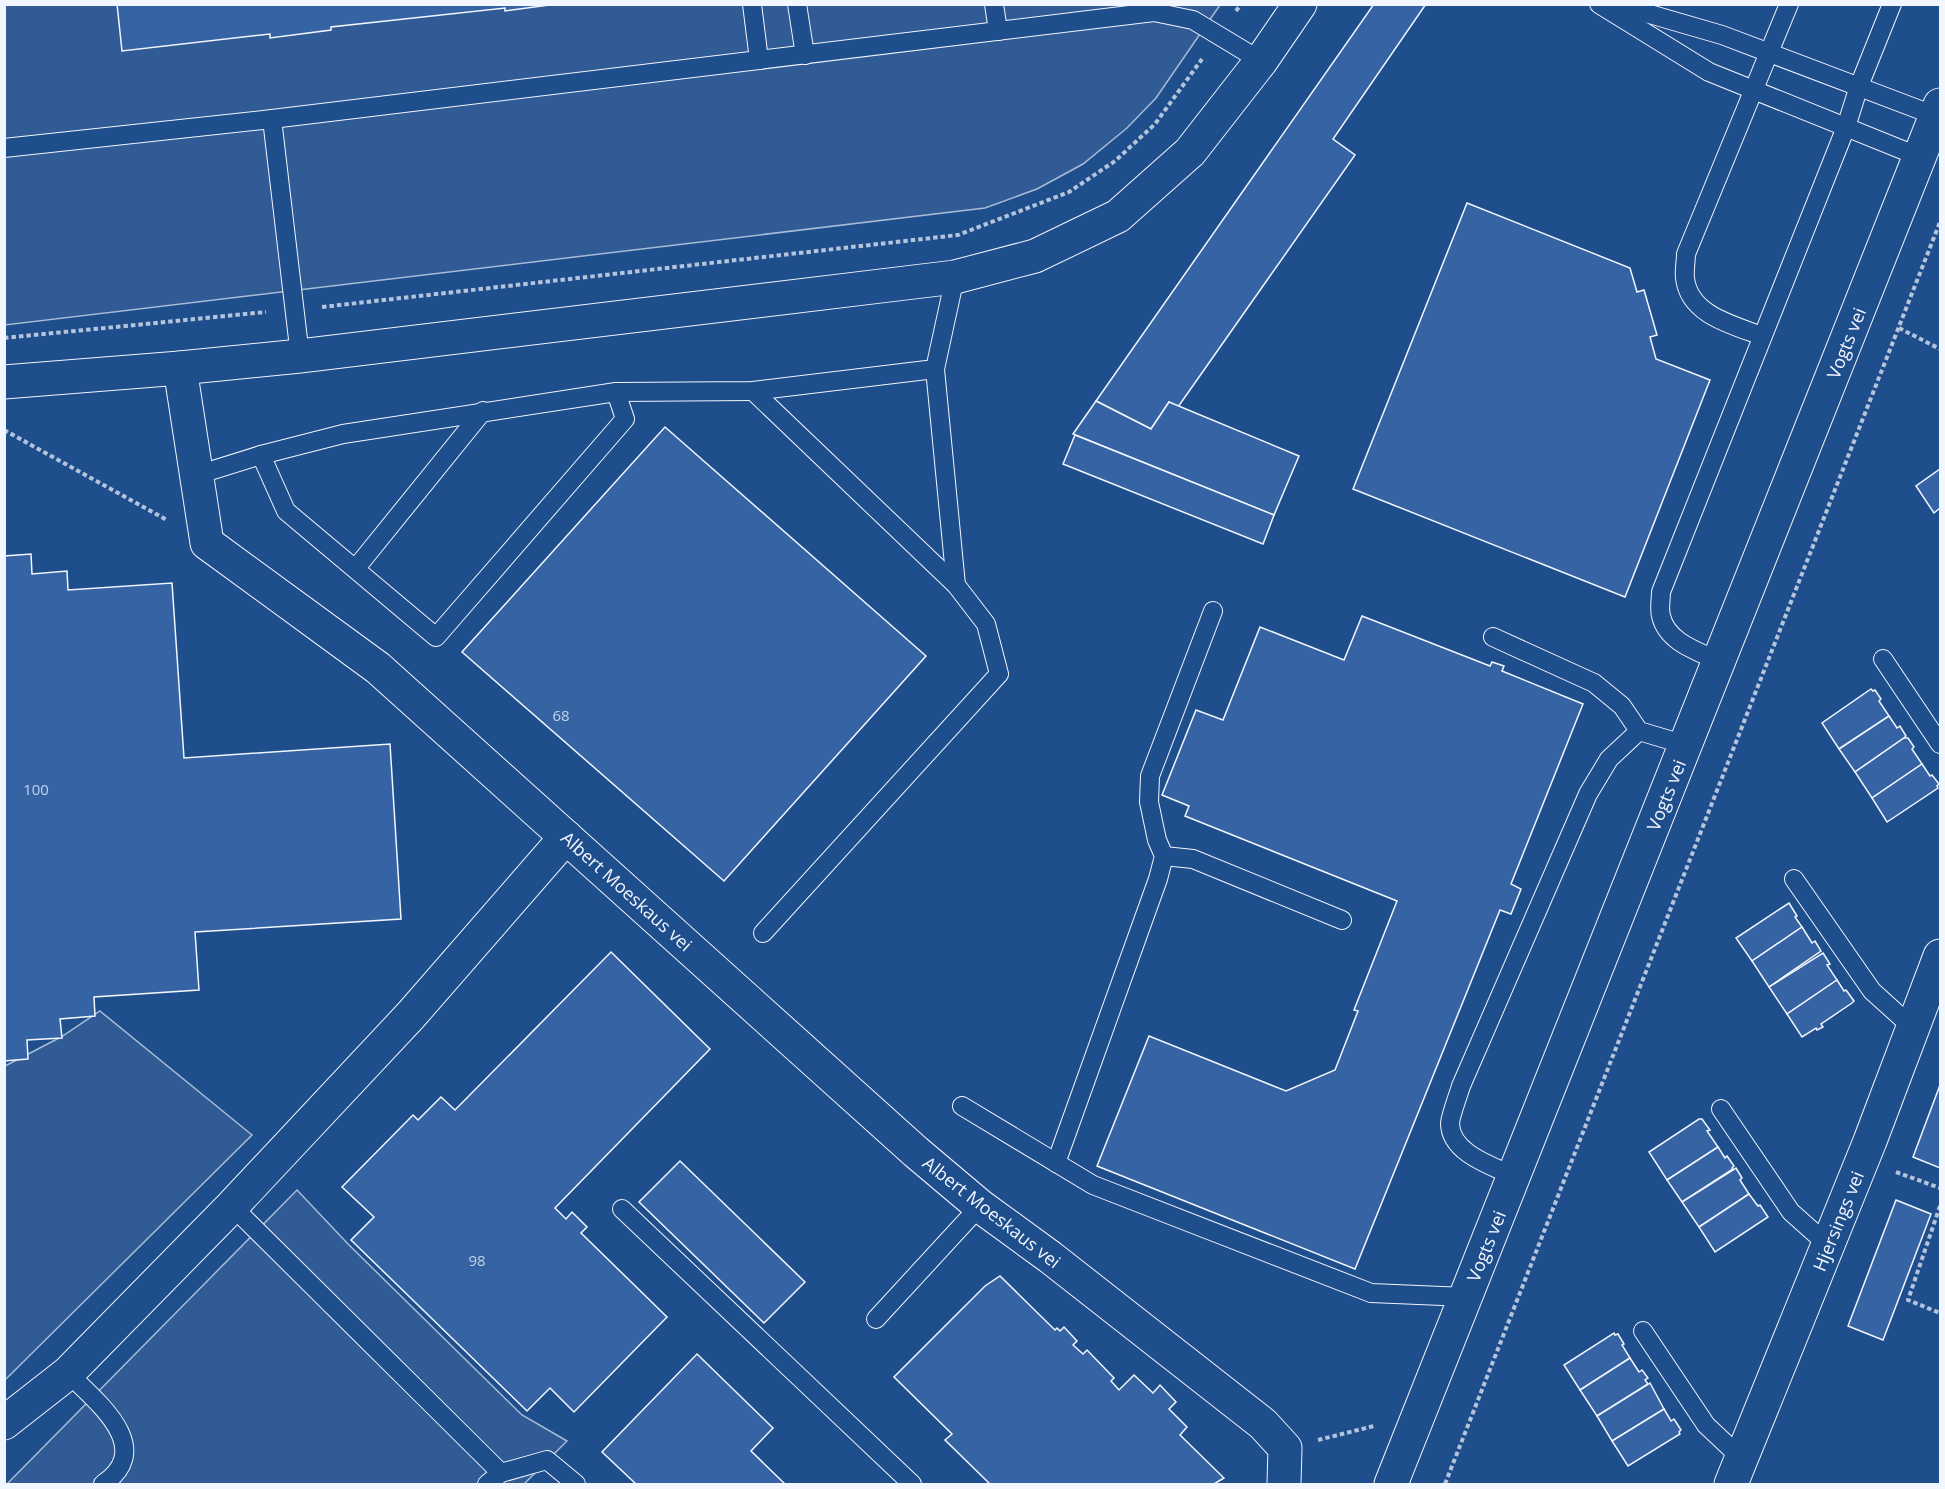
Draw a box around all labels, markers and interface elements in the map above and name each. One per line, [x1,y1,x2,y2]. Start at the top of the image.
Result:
street label: Vogts vei [1821,304,1871,382]
house number: 68 [552,705,570,725]
street label: Vogts vei [1641,756,1691,834]
house number: 100 [23,779,49,799]
street label: Albert Moeskaus vei [556,826,698,956]
street label: Albert Moeskaus vei [918,1151,1066,1273]
street label: Hjersings vei [1807,1167,1869,1275]
street label: Vogts vei [1461,1207,1511,1285]
house number: 98 [468,1250,486,1270]

